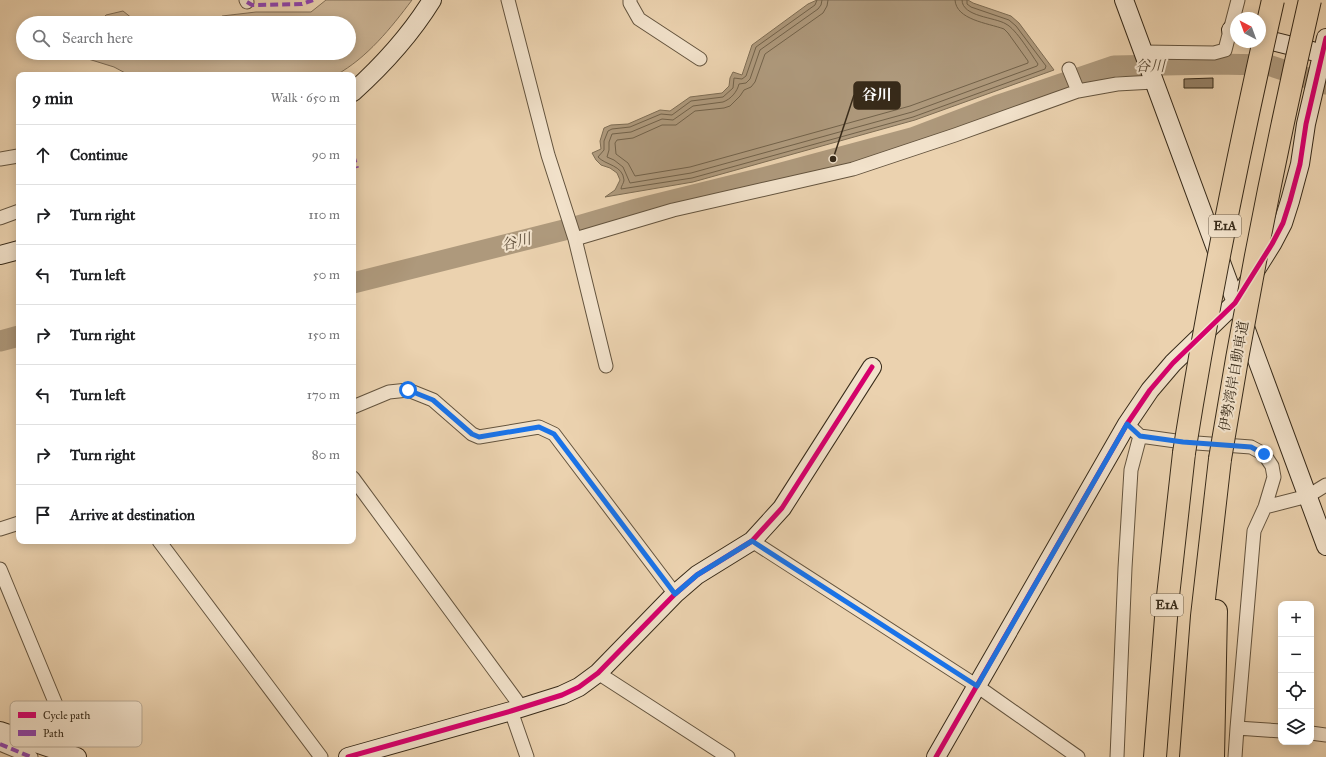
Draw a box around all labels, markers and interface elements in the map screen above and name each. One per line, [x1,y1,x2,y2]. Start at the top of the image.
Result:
north arrow [1230,12,1266,48]
search box [16,16,356,60]
icon: search [30,27,52,49]
text: Search here [62,29,133,47]
water label: 谷川 [1135,57,1167,75]
callout: 谷川 [854,82,900,109]
text: 谷川 [862,86,892,104]
text: 9 min [32,88,73,109]
text: Walk · 650 m [271,90,340,106]
icon: ahead [32,144,54,166]
text: Continue [70,146,128,164]
text: 90 m [312,147,340,163]
icon: right [32,204,54,226]
text: Turn right [70,206,135,224]
text: 110 m [308,207,340,223]
road number: E1A [1209,215,1241,237]
water label: 谷川 [499,229,535,254]
icon: left [32,264,54,286]
text: Turn left [70,266,126,284]
text: 50 m [313,267,340,283]
street label: 伊勢湾岸自動車道 [1216,319,1252,433]
icon: right [32,324,54,346]
text: Turn right [70,326,135,344]
text: 150 m [308,327,340,343]
route start [399,381,417,399]
icon: left [32,384,54,406]
text: Turn left [70,386,126,404]
text: 170 m [307,387,340,403]
icon: right [32,444,54,466]
route end [1255,445,1273,463]
text: Turn right [70,446,135,464]
text: 80 m [312,447,340,463]
icon: arrive [32,504,54,526]
text: Arrive at destination [70,506,195,524]
road number: E1A [1151,594,1183,616]
map controls [1278,601,1314,745]
button: + [1278,601,1314,637]
button: − [1278,637,1314,673]
button: locate [1278,673,1314,709]
legend [10,701,142,747]
text: Cycle path [43,709,90,722]
button: layers [1278,709,1314,745]
text: Path [43,727,64,740]

